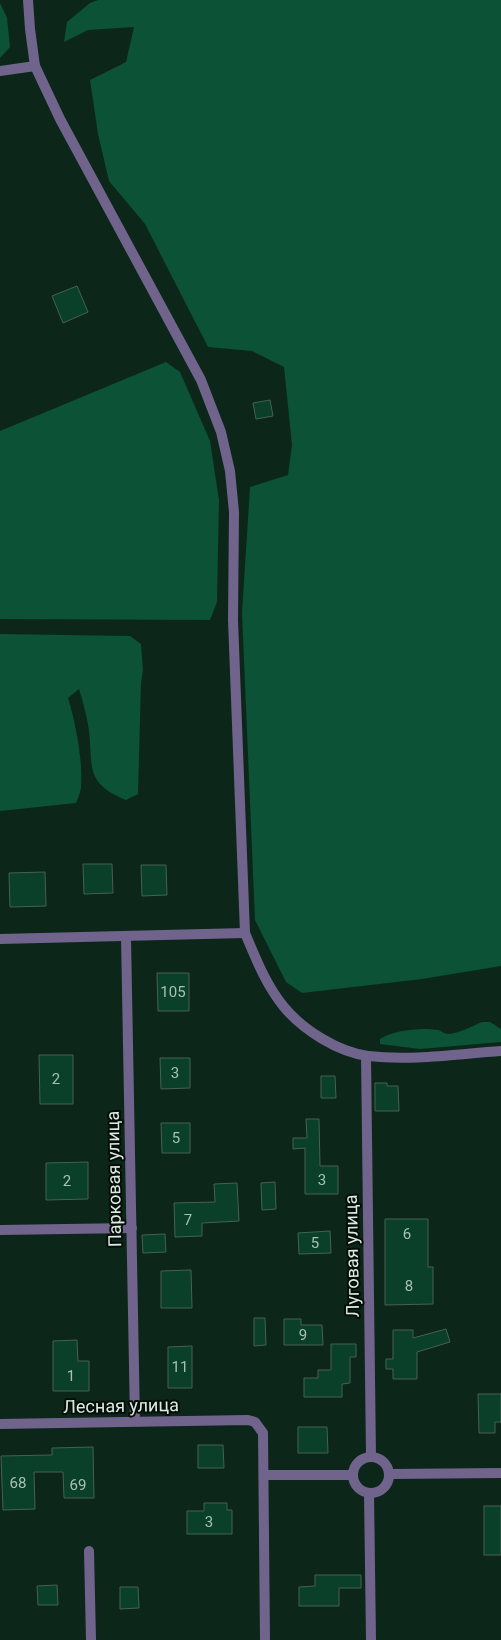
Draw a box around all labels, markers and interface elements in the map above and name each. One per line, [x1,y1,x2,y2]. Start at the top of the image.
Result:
house number: 105 [160,983,186,1001]
house number: 3 [171,1064,179,1082]
house number: 2 [52,1070,60,1088]
street label: Парковая улица [102,1111,125,1247]
house number: 5 [172,1129,180,1147]
house number: 3 [318,1171,326,1189]
house number: 2 [63,1172,71,1190]
street label: Луговая улица [340,1194,363,1318]
house number: 7 [184,1211,192,1229]
house number: 6 [403,1225,411,1243]
house number: 5 [311,1234,319,1252]
house number: 8 [405,1277,413,1295]
house number: 9 [299,1326,307,1344]
house number: 11 [172,1358,188,1376]
house number: 1 [67,1367,75,1385]
street label: Лесная улица [63,1394,179,1417]
house number: 68 [10,1474,26,1492]
house number: 69 [70,1476,86,1494]
house number: 3 [205,1513,213,1531]

